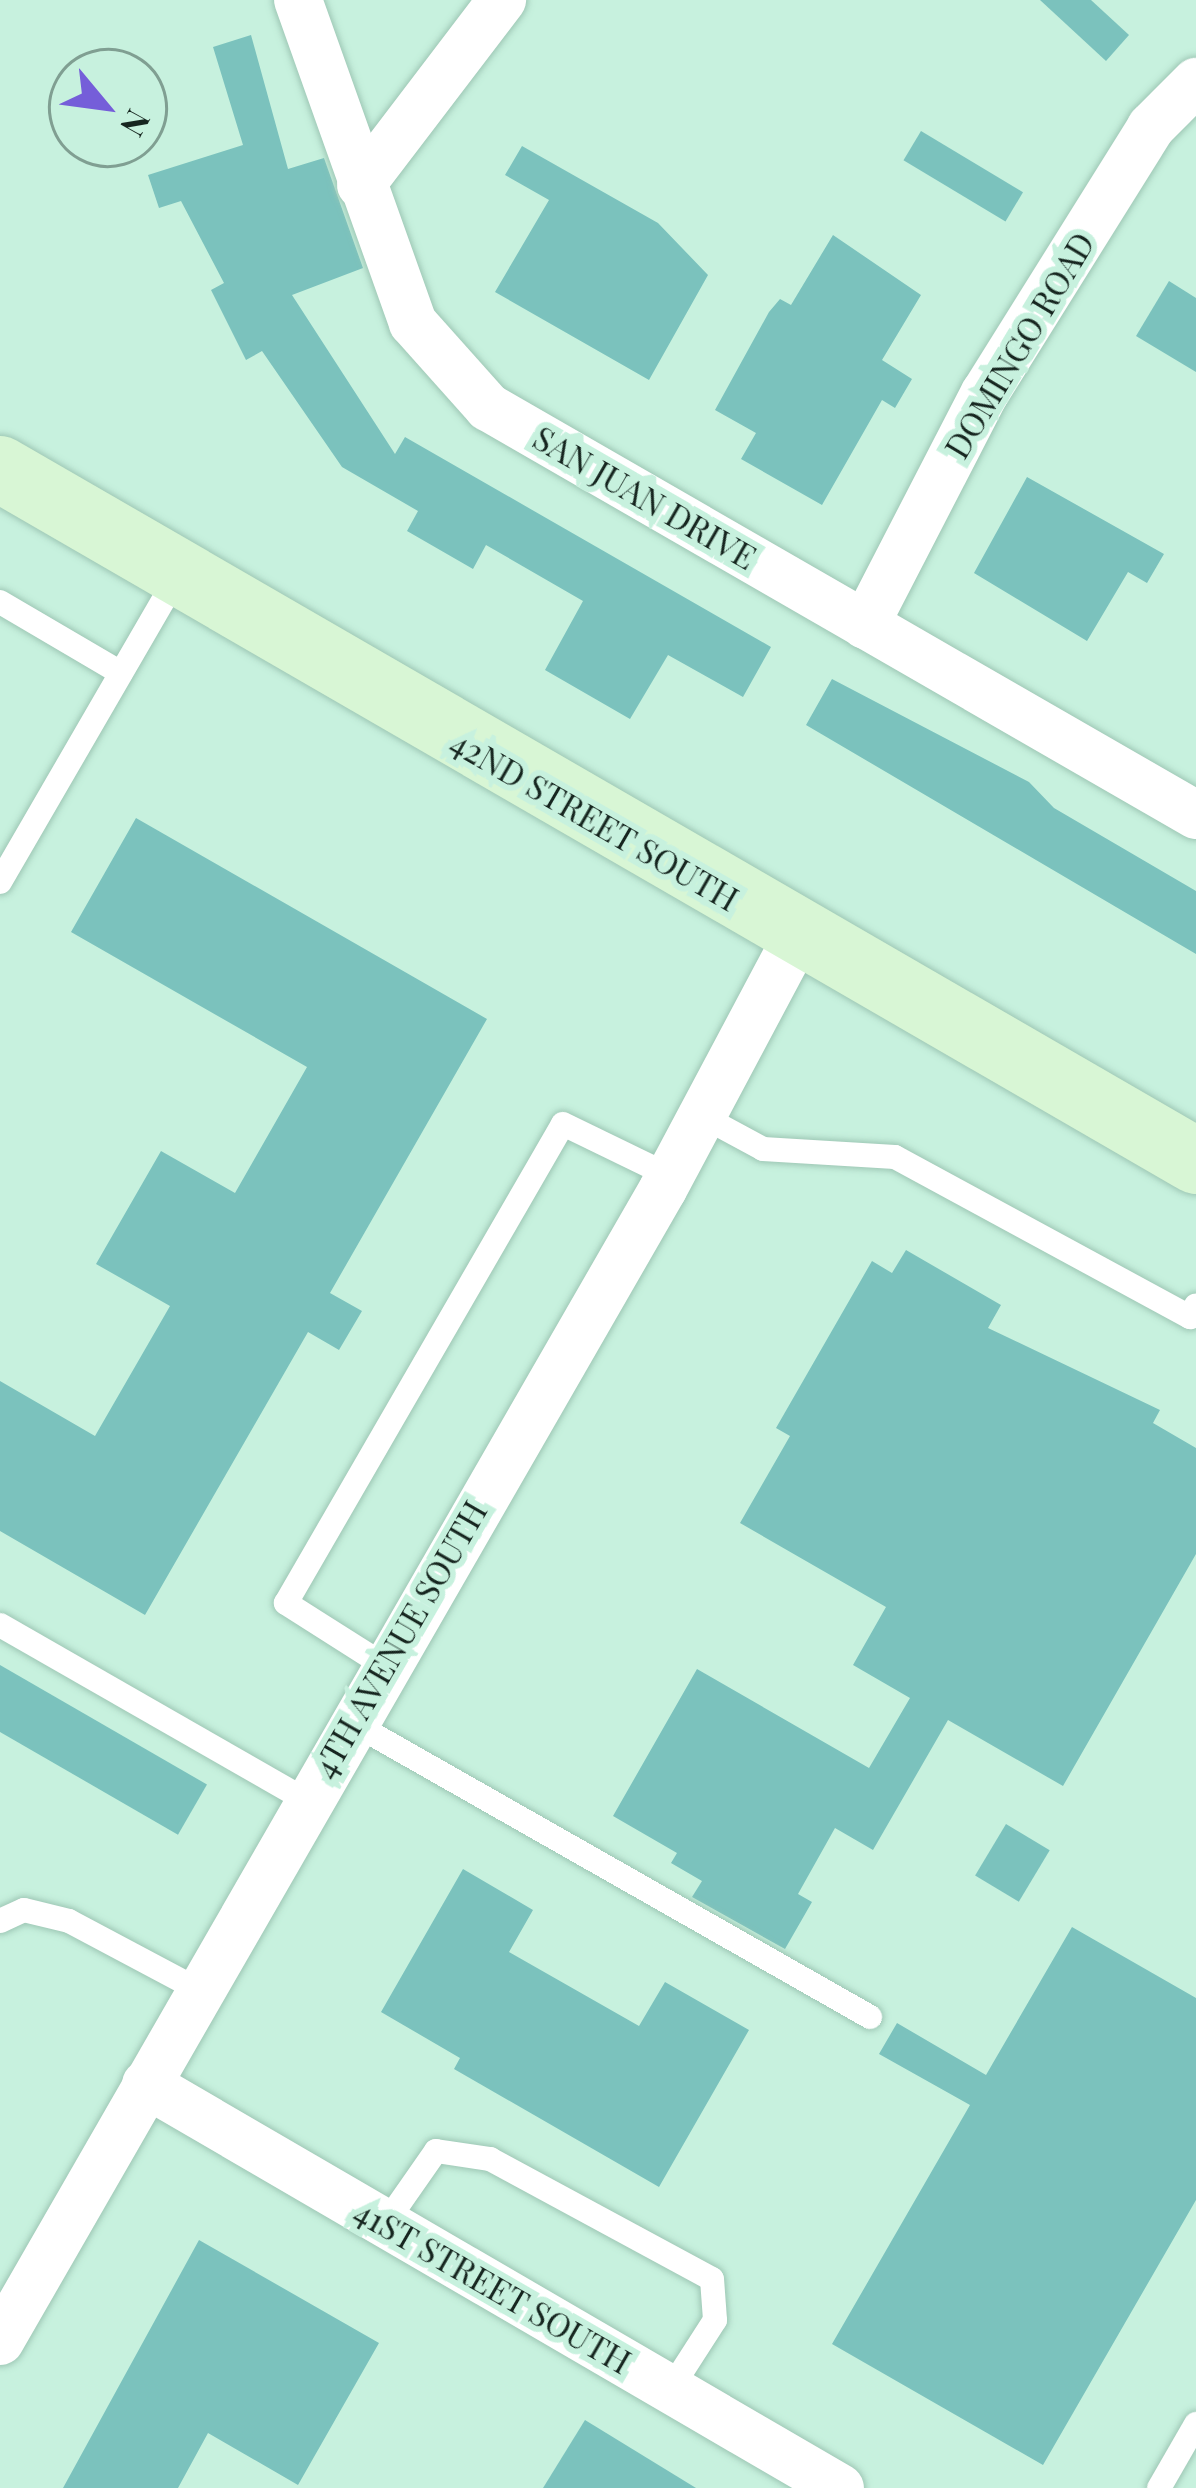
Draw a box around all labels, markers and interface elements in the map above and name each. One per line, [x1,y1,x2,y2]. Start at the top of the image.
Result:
north arrow [48,48,168,168]
text: N [112,103,162,145]
street label: DOMINGO ROAD [936,225,1102,465]
street label: SAN JUAN DRIVE [527,417,763,577]
street label: 42ND STREET SOUTH [444,721,746,919]
street label: 4TH AVENUE SOUTH [303,1493,495,1785]
street label: 41ST STREET SOUTH [347,2190,639,2382]

